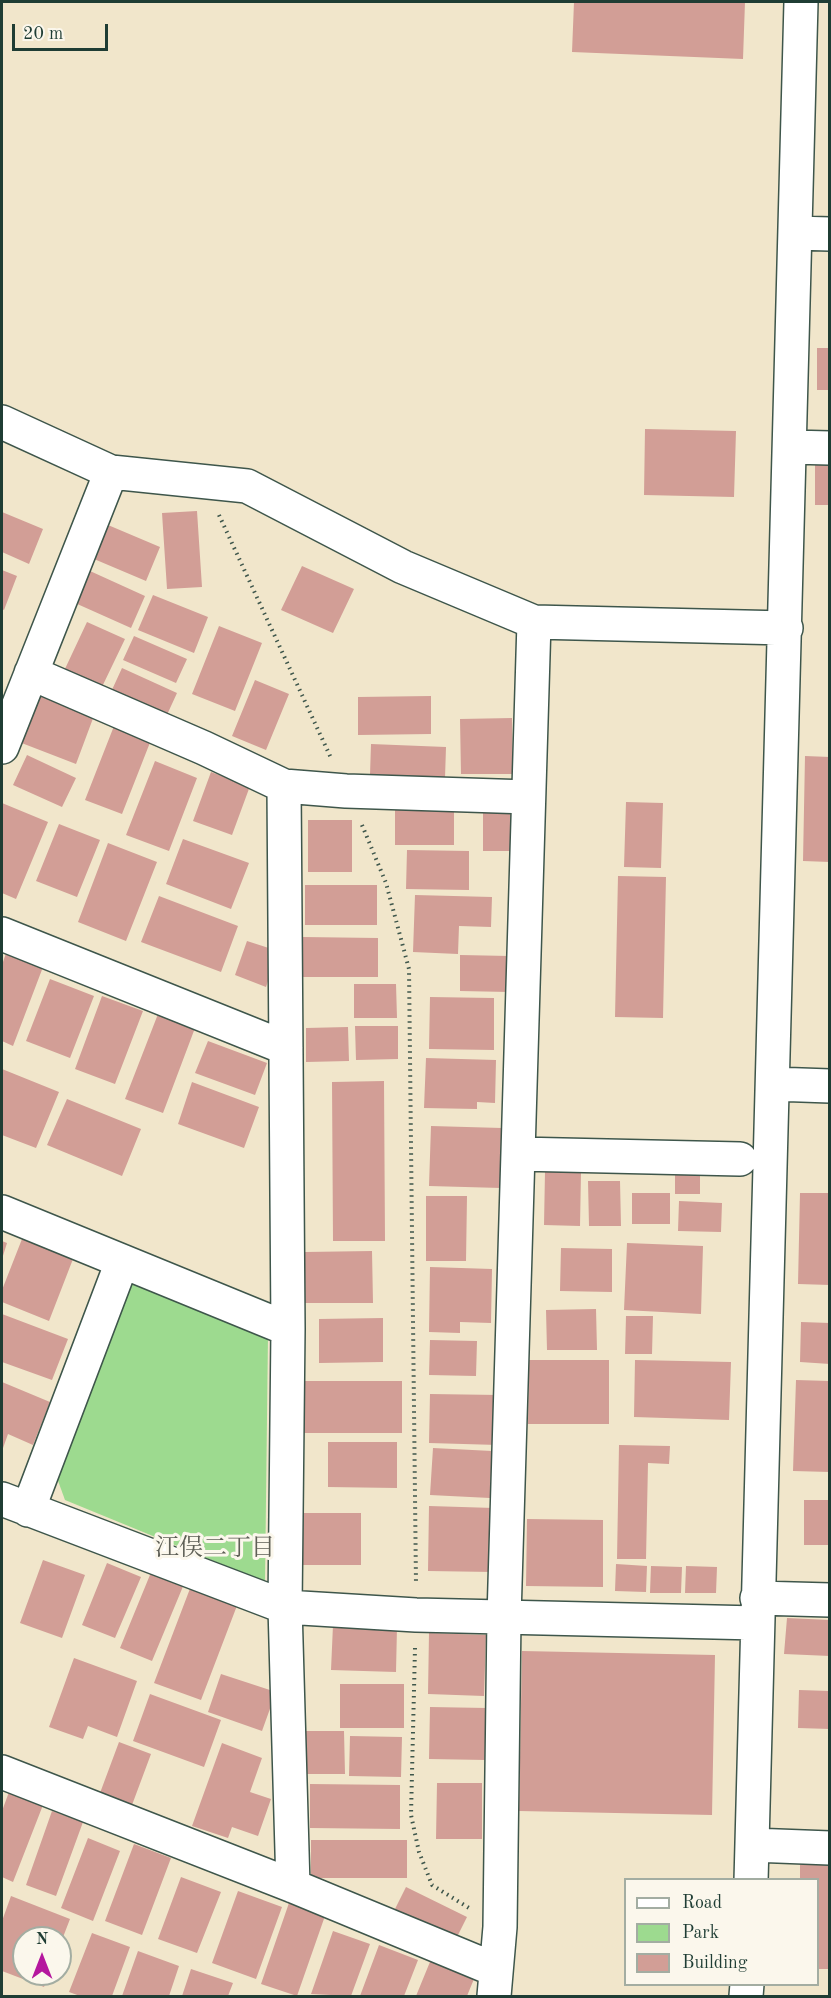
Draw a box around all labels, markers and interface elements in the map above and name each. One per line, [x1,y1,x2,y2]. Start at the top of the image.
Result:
scale bar [15,12,111,50]
text: 20 m [23,25,63,43]
district label: 江俣二丁目 [155,1535,275,1563]
legend [624,1878,819,1986]
text: Road [682,1894,722,1912]
text: Park [682,1924,719,1942]
north arrow [12,1926,72,1986]
text: N [36,1932,48,1948]
text: Building [682,1954,747,1972]

